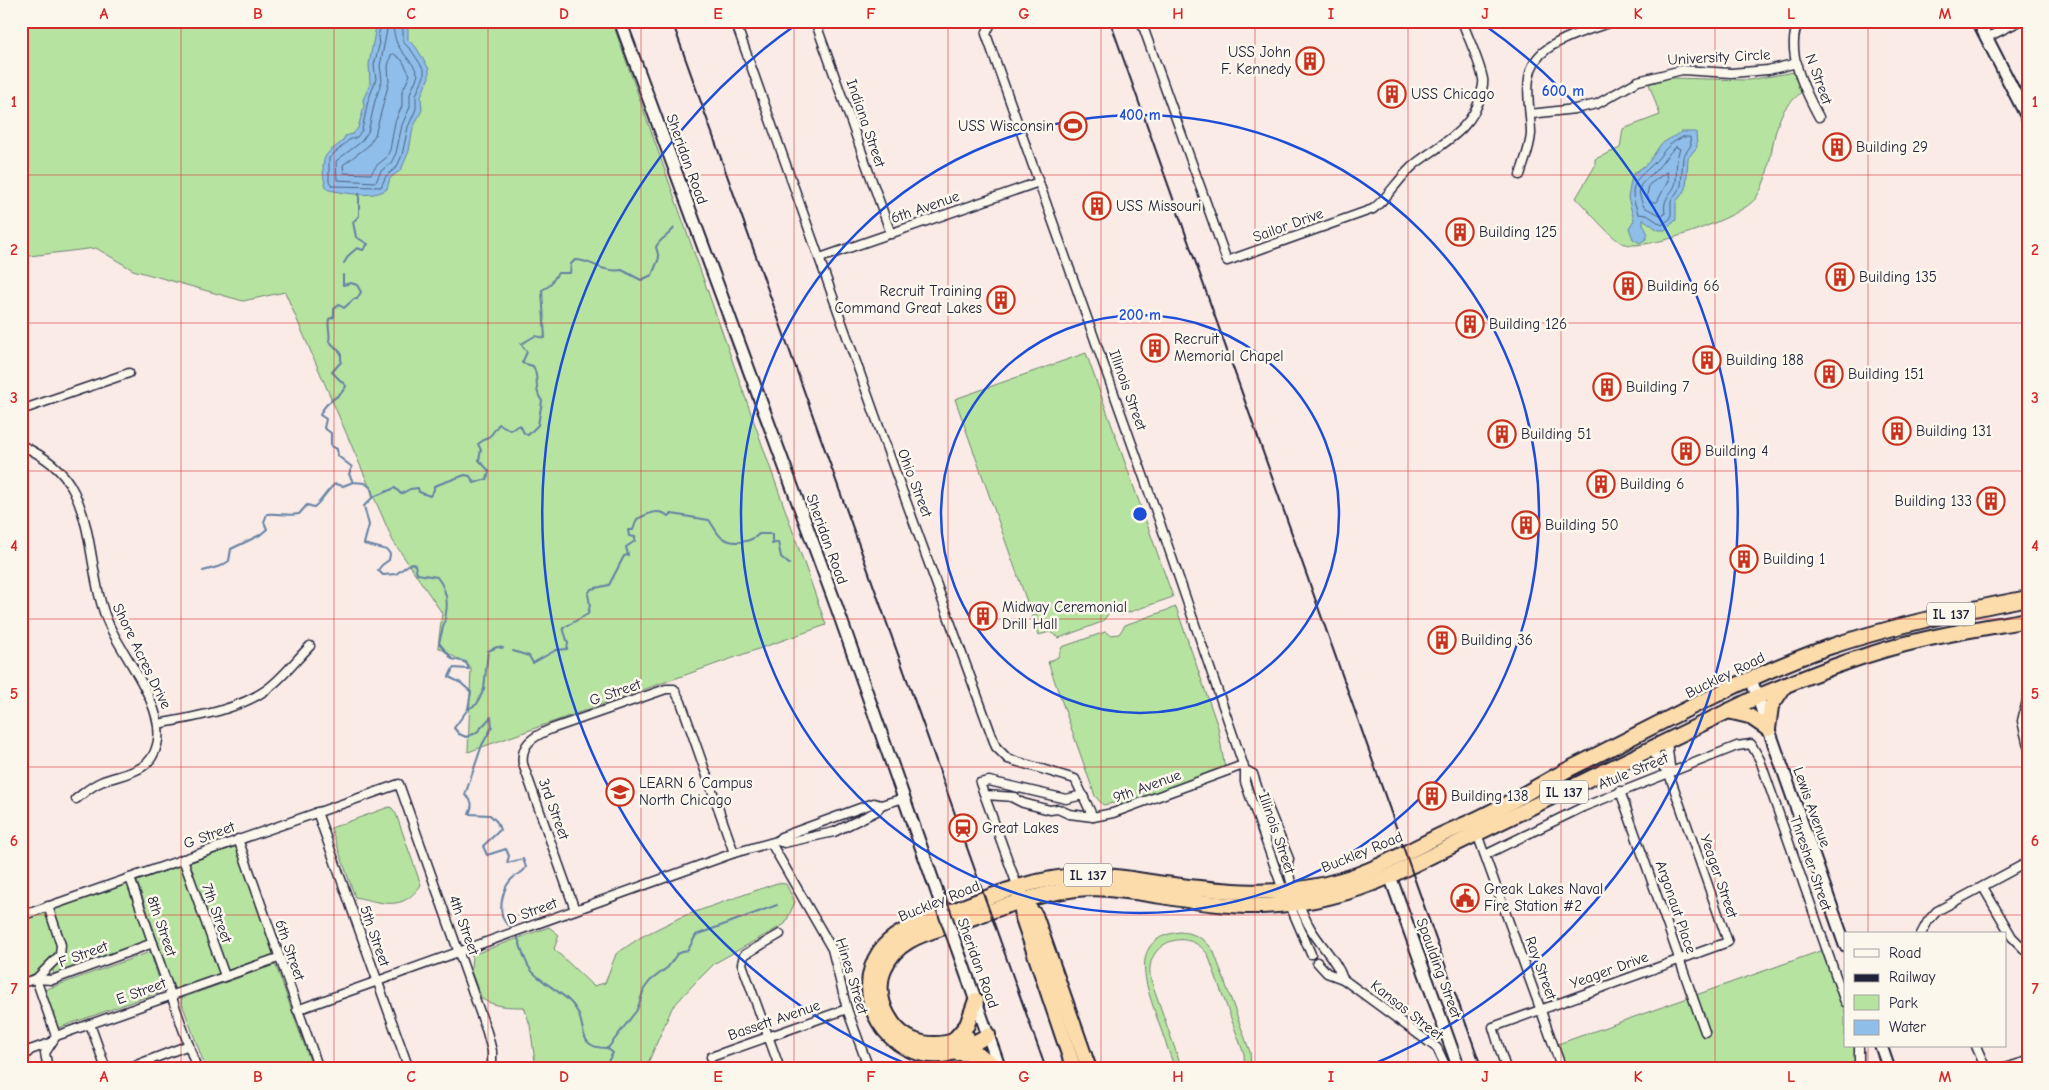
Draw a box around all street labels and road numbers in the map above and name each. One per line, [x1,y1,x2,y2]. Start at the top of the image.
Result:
street label: University Circle [1667,45,1772,69]
street label: N Street [1802,51,1837,107]
street label: Indiana Street [843,77,890,170]
street label: Sheridan Road [662,111,712,207]
street label: 6th Avenue [888,187,962,227]
street label: Sailor Drive [1250,204,1326,246]
street label: Illinois Street [1105,347,1151,433]
street label: Ohio Street [894,446,936,520]
street label: Sheridan Road [802,491,852,587]
street label: Shore Acres Drive [109,600,176,712]
road number: IL 137 [1927,602,1975,626]
street label: Buckley Road [1682,648,1768,702]
street label: G Street [587,675,644,709]
street label: Atule Street [1595,749,1671,793]
street label: Lewis Avenue [1789,764,1835,850]
street label: 9th Avenue [1111,765,1184,807]
street label: 3rd Street [535,776,574,843]
road number: IL 137 [1540,780,1588,804]
street label: Illinois Street [1255,790,1299,876]
street label: Thresher Street [1786,813,1836,914]
street label: G Street [181,817,238,853]
street label: Buckley Road [1319,827,1405,877]
street label: Yeager Street [1696,832,1742,921]
street label: Argonaut Place [1652,858,1701,956]
road number: IL 137 [1064,864,1112,886]
street label: Buckley Road [896,876,982,926]
street label: 7th Street [198,881,236,946]
street label: 8th Street [143,893,181,959]
street label: 4th Street [445,893,483,958]
street label: D Street [504,893,560,928]
street label: 5th Street [356,903,394,969]
street label: Sheridan Road [953,915,1003,1011]
street label: Spaulding Street [1413,916,1466,1021]
street label: 6th Street [271,917,309,983]
street label: Ray Street [1521,934,1561,1003]
street label: Hines Street [832,936,872,1017]
street label: F Street [56,937,111,971]
street label: Yeager Drive [1567,947,1651,992]
street label: E Street [114,973,169,1008]
street label: Kansas Street [1367,976,1447,1044]
street label: Bassett Avenue [726,996,823,1044]

